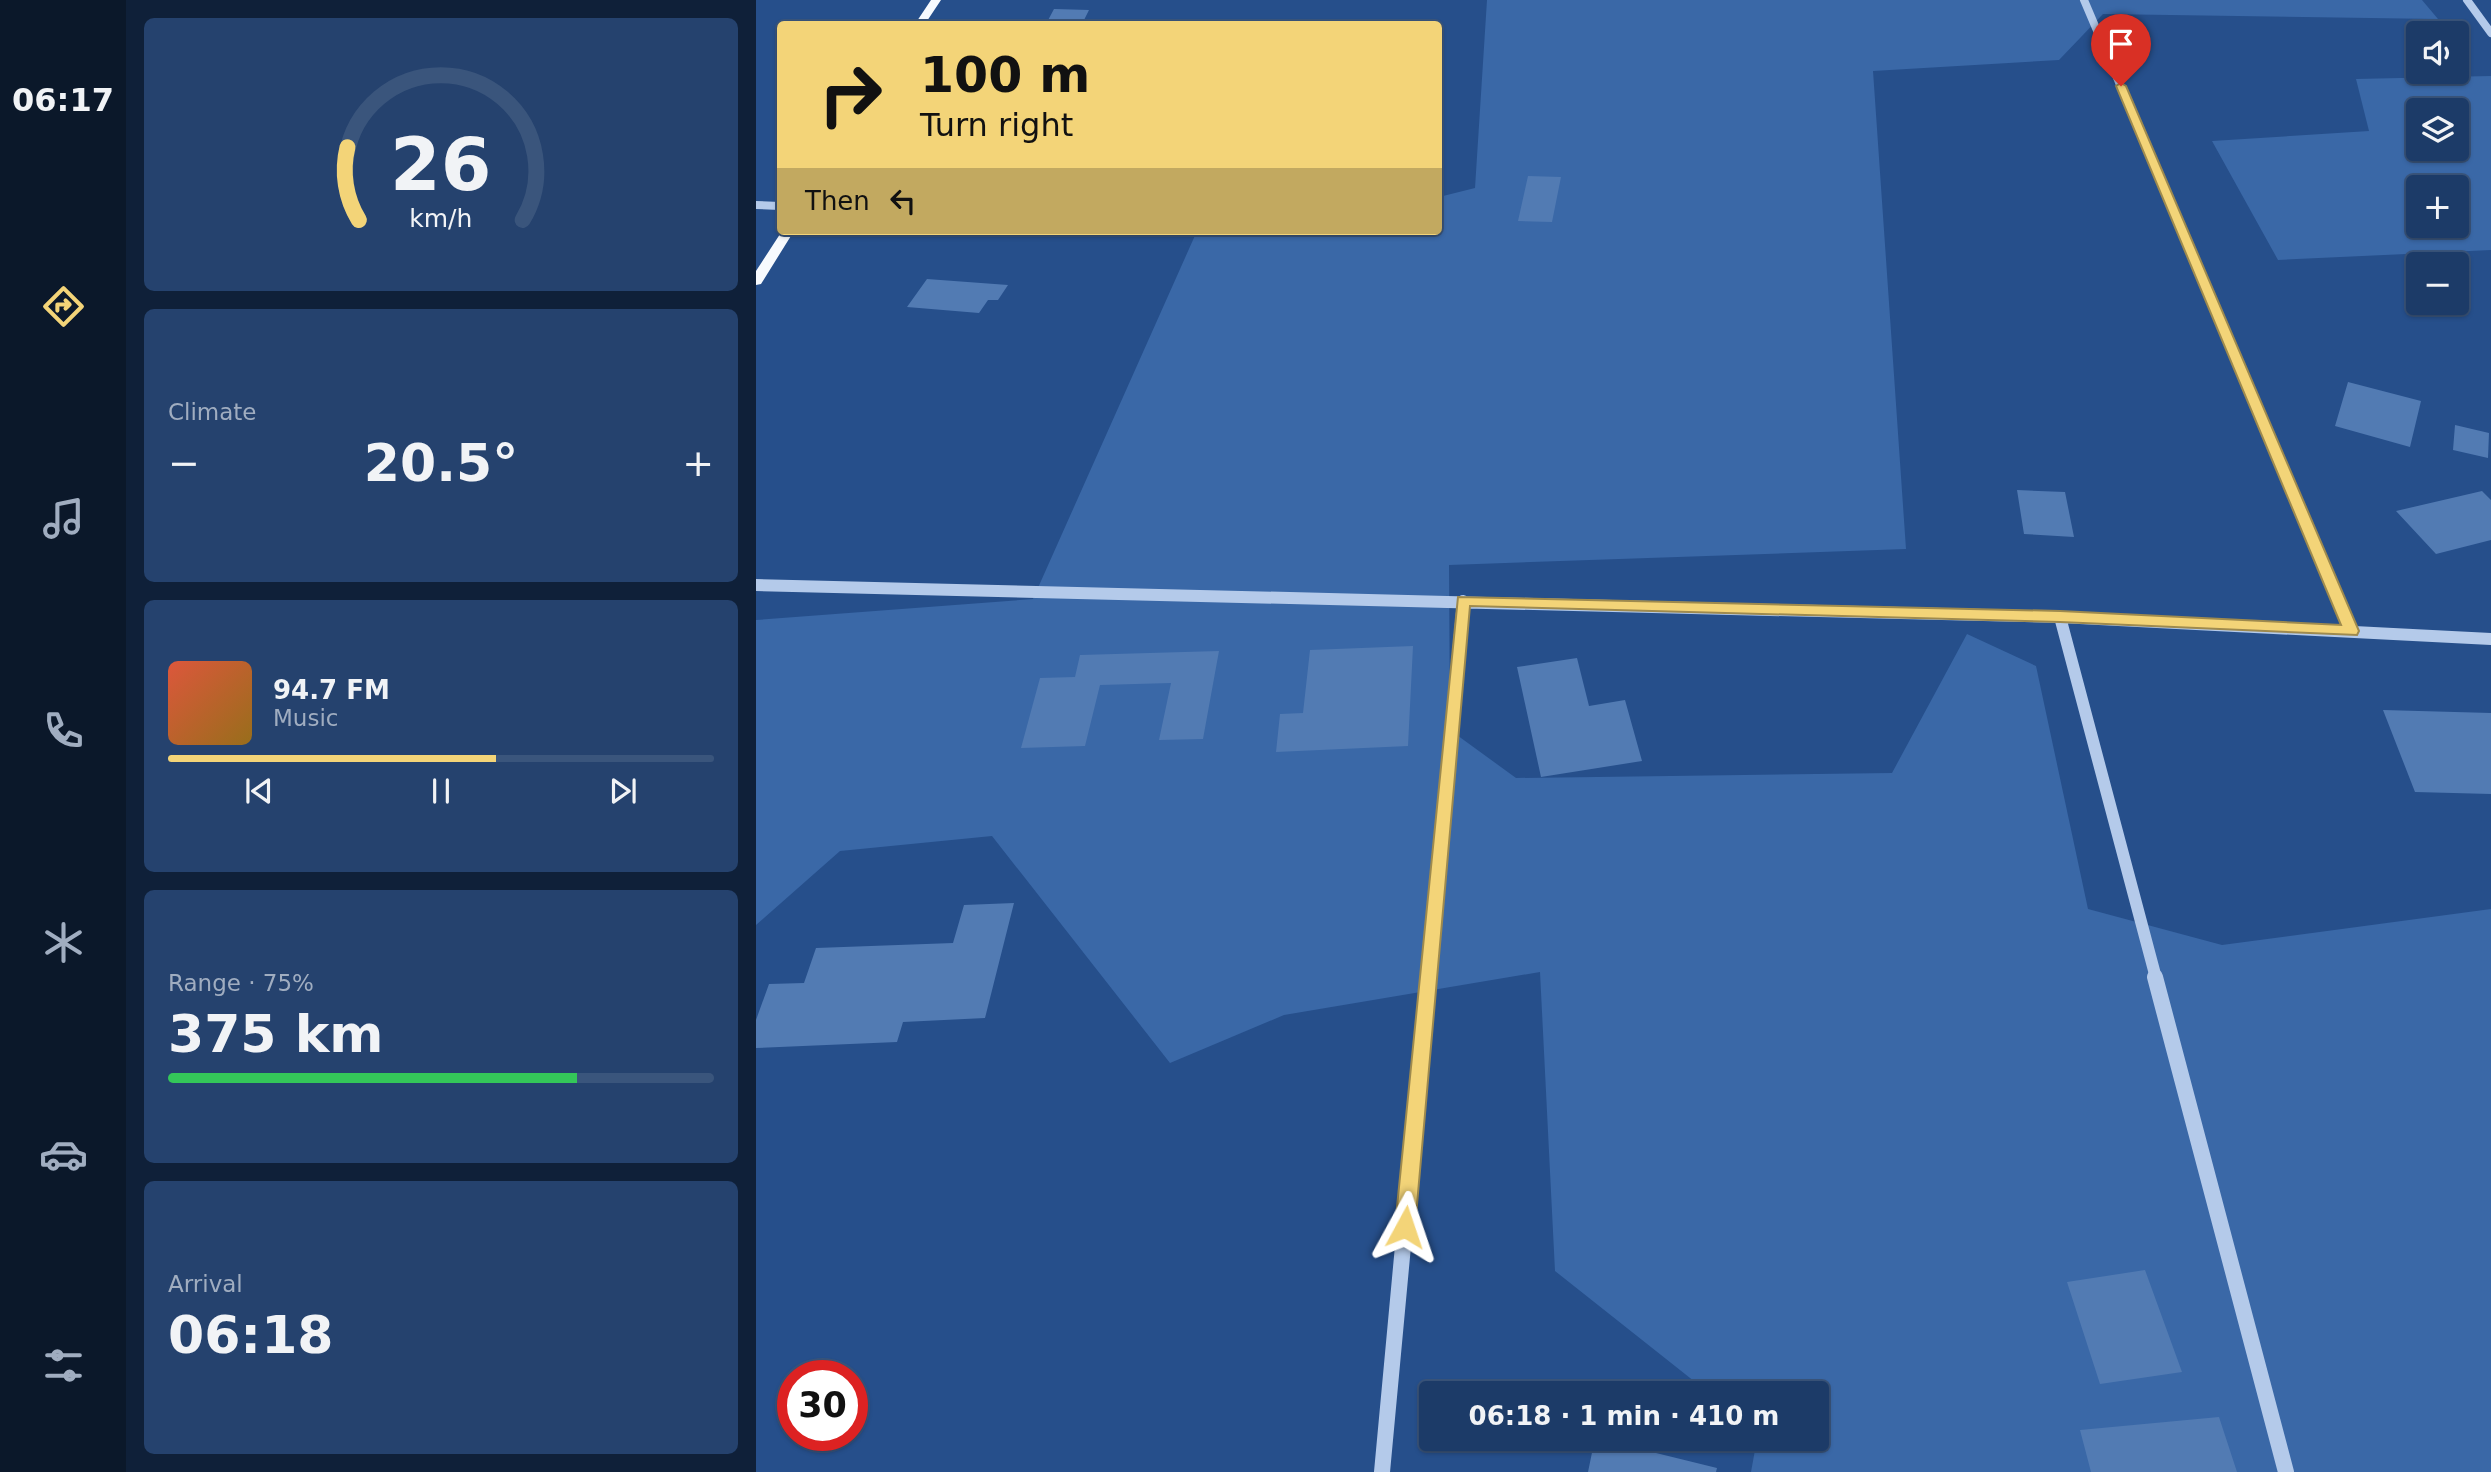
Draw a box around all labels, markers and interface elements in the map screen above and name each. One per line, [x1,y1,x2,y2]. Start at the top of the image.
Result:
pin [2091,14,2151,86]
map controls [2406,21,2469,315]
button: sound [2406,21,2469,84]
icon: arrive [2102,25,2140,63]
text: 100 m [920,47,1090,104]
icon: right [805,49,896,140]
text: 06:17 [12,81,114,119]
button: layers [2406,98,2469,161]
text: Turn right [920,106,1073,144]
text: 26 [390,123,492,208]
button: + [2406,175,2469,238]
icon: left [884,182,922,220]
text: Then [805,186,870,216]
text: km/h [409,204,473,233]
button: − [2406,252,2469,315]
icon: directions [39,282,88,331]
text: Climate [168,399,257,425]
text: 20.5° [364,433,518,493]
text: − [168,441,200,485]
text: + [682,441,714,485]
icon: music [39,494,88,543]
text: 94.7 FM [273,675,390,705]
text: Music [273,705,338,731]
icon: phone [39,706,88,755]
icon: previous [240,772,278,810]
icon: pause [422,772,460,810]
icon: next [604,772,642,810]
icon: climate [39,918,88,967]
text: Range · 75% [168,970,314,996]
text: 375 km [168,1004,383,1064]
icon: car [39,1130,88,1179]
position arrow [1368,1190,1442,1264]
text: Arrival [168,1271,243,1297]
text: 06:18 [168,1305,334,1365]
icon: filters [39,1341,88,1390]
speed limit sign: 30 [777,1360,868,1451]
text: 06:18 · 1 min · 410 m [1469,1401,1779,1431]

